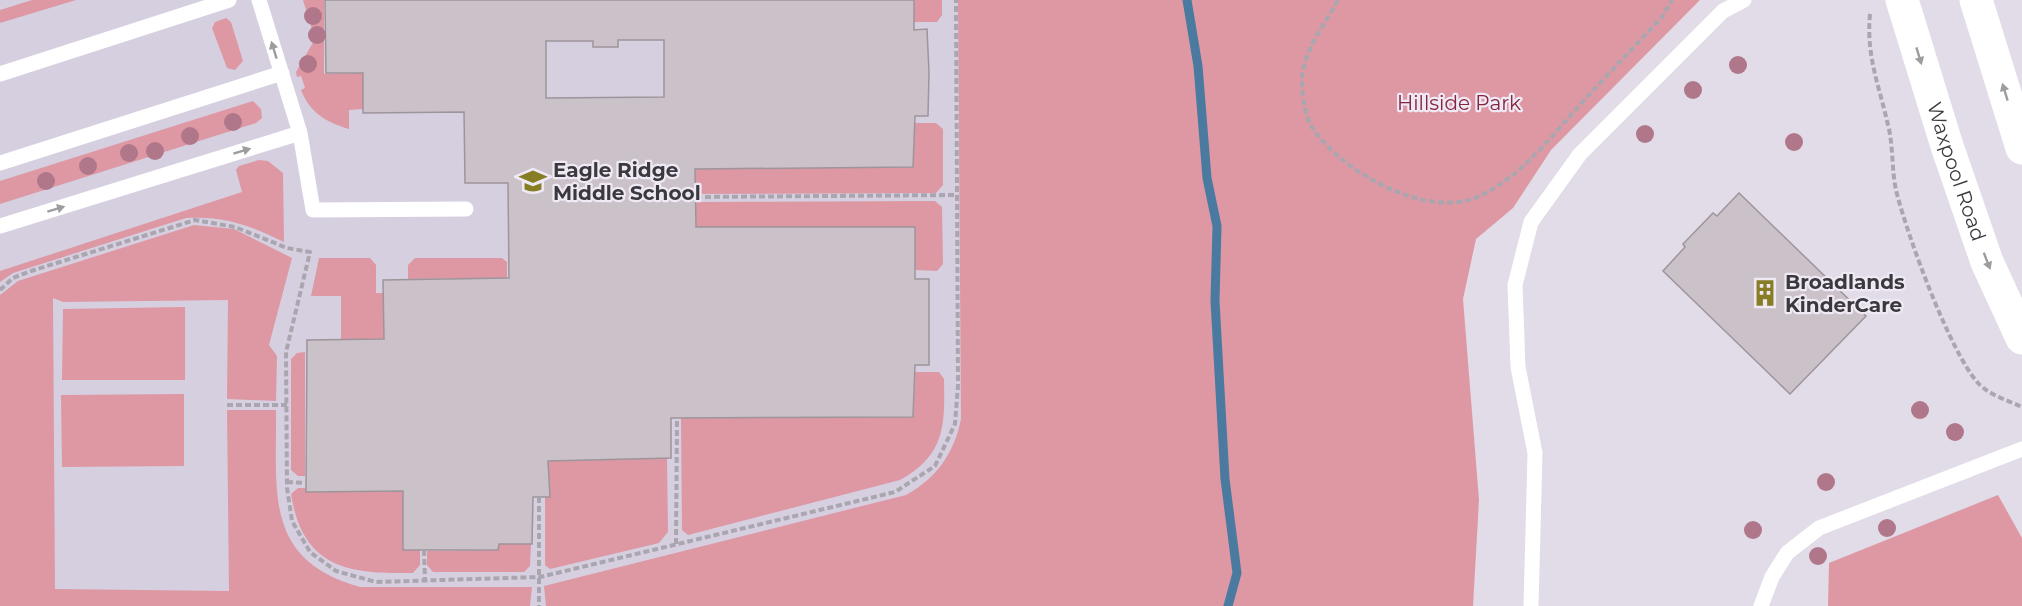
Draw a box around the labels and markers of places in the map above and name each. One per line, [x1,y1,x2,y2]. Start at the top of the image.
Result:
place label: Eagle Ridge Middle School [553,158,701,205]
school or university icon: Eagle Ridge Middle School [518,166,548,196]
place label: Broadlands KinderCare [1785,270,1905,317]
building icon: Broadlands KinderCare [1750,278,1780,308]

